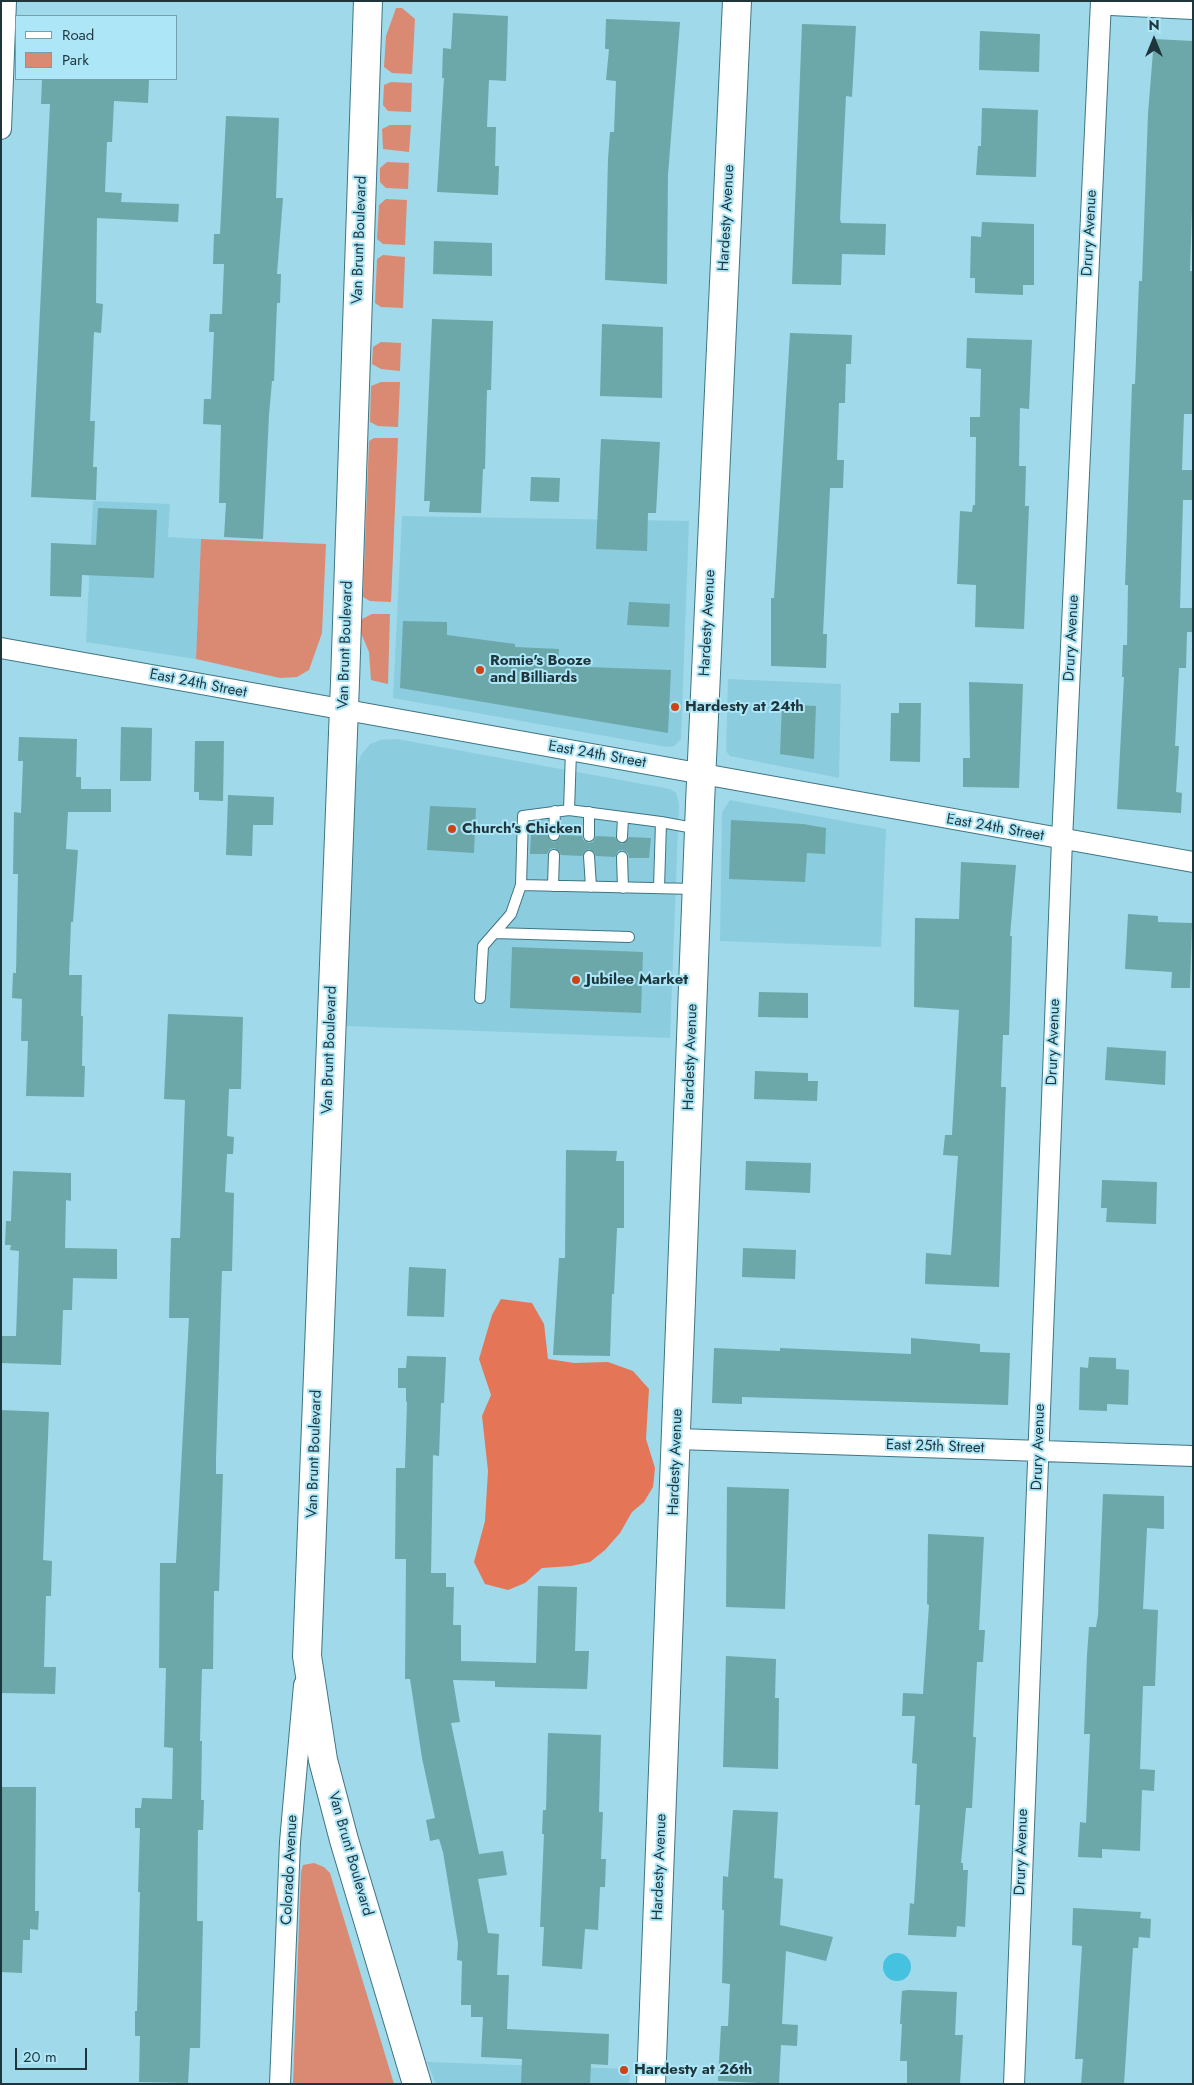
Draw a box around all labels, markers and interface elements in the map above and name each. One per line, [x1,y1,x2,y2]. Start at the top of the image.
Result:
legend [15,15,178,80]
north arrow [1129,15,1179,65]
text: N [1148,15,1160,35]
text: Road [62,24,94,46]
text: Park [62,49,89,71]
street label: Hardesty Avenue [715,164,739,272]
street label: Van Brunt Boulevard [349,176,371,304]
street label: Drury Avenue [1079,189,1101,277]
street label: Hardesty Avenue [696,569,720,677]
street label: Van Brunt Boulevard [335,581,357,709]
street label: Drury Avenue [1061,594,1083,682]
place label: Romie's Booze and Billiards [490,652,591,687]
marker: Romie's Booze and Billiards [474,664,486,676]
street label: East 24th Street [148,666,248,702]
place label: Hardesty at 24th [685,698,804,716]
marker: Hardesty at 24th [669,701,681,713]
street label: East 24th Street [547,738,647,772]
street label: East 24th Street [945,811,1045,845]
place label: Church's Chicken [462,820,582,838]
marker: Church's Chicken [446,823,458,835]
place label: Jubilee Market [586,971,688,989]
marker: Jubilee Market [570,974,582,986]
street label: Van Brunt Boulevard [319,986,341,1114]
street label: Drury Avenue [1043,998,1065,1086]
street label: Hardesty Avenue [680,1003,702,1111]
street label: Van Brunt Boulevard [304,1390,326,1518]
street label: Drury Avenue [1028,1403,1050,1491]
street label: Hardesty Avenue [665,1408,687,1516]
street label: East 25th Street [886,1436,984,1458]
street label: Van Brunt Boulevard [324,1790,376,1918]
street label: Drury Avenue [1011,1808,1033,1896]
street label: Hardesty Avenue [649,1813,671,1921]
street label: Colorado Avenue [278,1814,302,1926]
scale bar [18,2038,90,2070]
text: 20 m [23,2046,57,2068]
place label: Hardesty at 26th [634,2061,752,2079]
marker: Hardesty at 26th [618,2064,630,2076]

